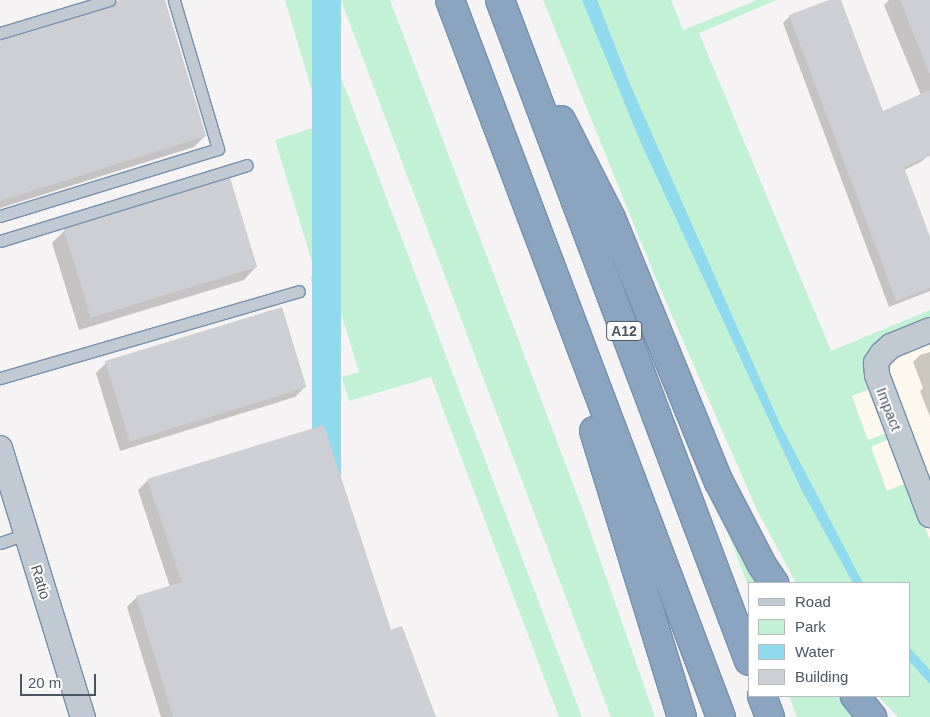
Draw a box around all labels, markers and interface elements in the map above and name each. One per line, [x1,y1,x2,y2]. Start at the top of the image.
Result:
road number: A12 [605,320,643,342]
street label: Impact [873,385,905,433]
street label: Ratio [27,563,55,601]
legend [748,582,910,697]
text: Road [795,593,831,610]
text: Park [795,618,826,635]
text: Water [795,643,834,660]
scale bar [22,664,99,696]
text: Building [795,668,848,685]
text: 20 m [28,674,61,691]

